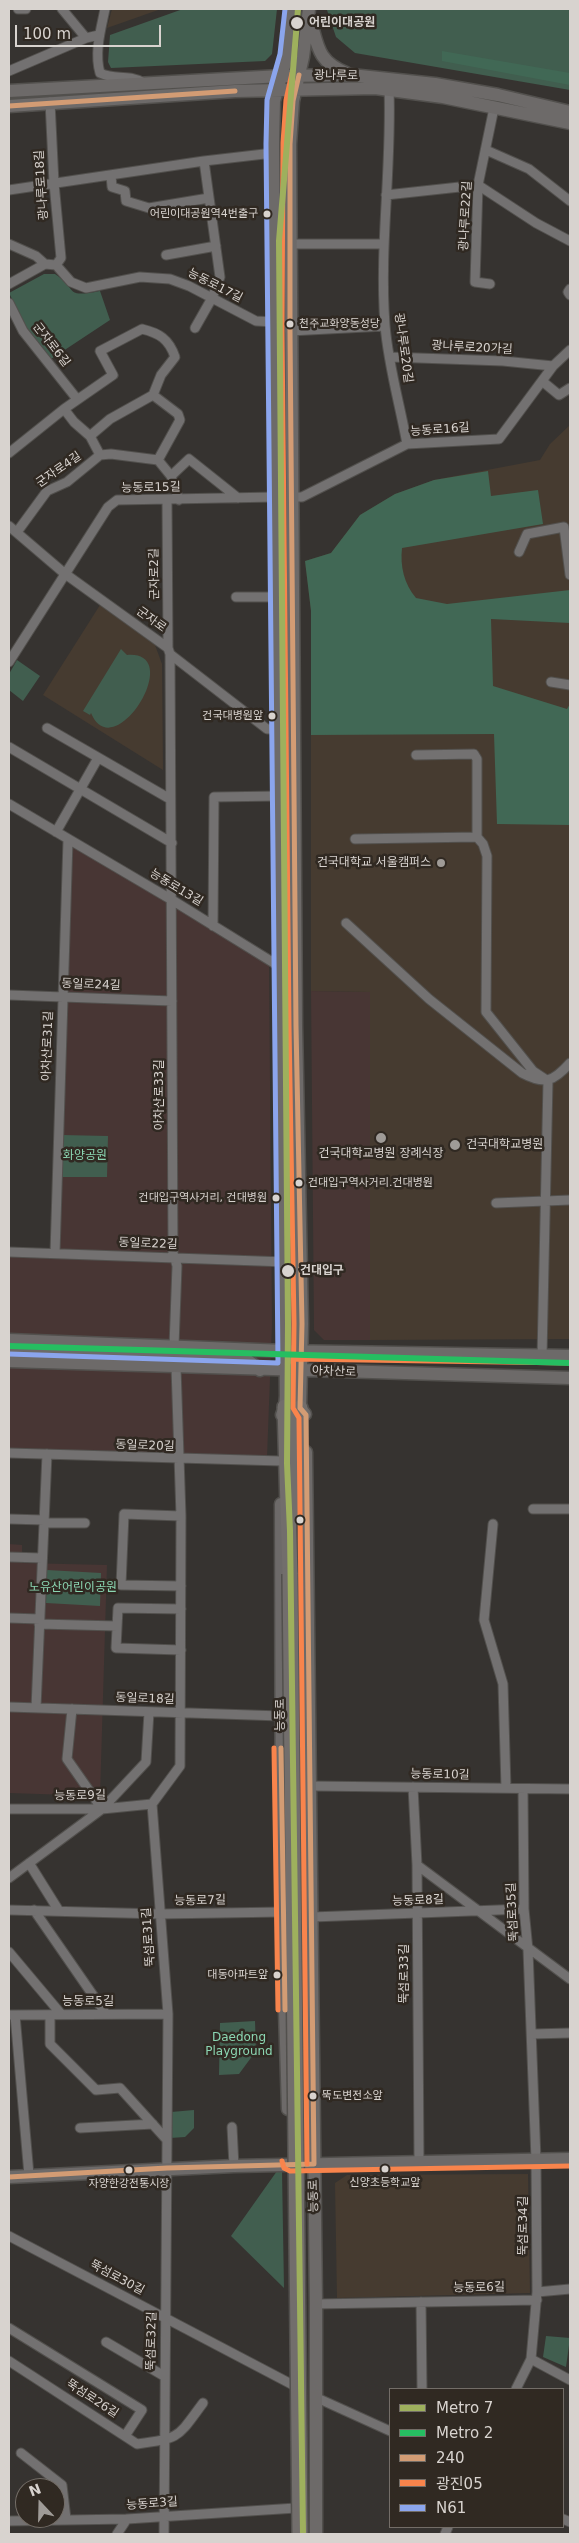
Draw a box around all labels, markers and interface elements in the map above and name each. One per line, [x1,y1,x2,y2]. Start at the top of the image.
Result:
scale bar [18,15,164,47]
marker: 어린이대공원 [289,15,305,31]
place label: 어린이대공원 [309,16,375,30]
text: 100 m [23,25,71,43]
street label: 광나루로 [314,68,358,84]
street label: 광나루로18길 [32,149,52,221]
street label: 광나루로22길 [457,180,475,252]
place label: 어린이대공원역4번출구 [150,207,258,221]
marker: 어린이대공원역4번출구 [262,209,272,219]
street label: 능동로17길 [185,266,245,306]
street label: 광나루로20길 [391,312,415,384]
place label: 천주교화양동성당 [299,317,380,331]
marker: 천주교화양동성당 [285,319,295,329]
street label: 군자로6길 [29,320,73,370]
street label: 광나루로20가길 [431,339,513,357]
street label: 능동로16길 [410,421,470,439]
street label: 군자로4길 [34,449,84,491]
street label: 능동로15길 [121,480,181,496]
street label: 군자로2길 [147,548,163,600]
street label: 군자로 [133,604,169,636]
place label: 건국대병원앞 [202,709,263,723]
marker: 건국대병원앞 [267,711,277,721]
place label: 건국대학교 서울캠퍼스 [317,856,431,870]
marker: 건국대학교 서울캠퍼스 [435,857,447,869]
street label: 능동로13길 [147,867,205,909]
street label: 동일로24길 [61,977,121,993]
street label: 아차산로31길 [40,1011,56,1081]
street label: 아차산로33길 [153,1060,167,1130]
marker: 건국대학교병원 장례식장 [374,1131,388,1145]
marker: 건국대학교병원 [448,1138,462,1152]
place label: 건국대학교병원 [466,1138,543,1152]
place label: 건국대학교병원 장례식장 [318,1147,444,1161]
park label: 화양공원 [63,1149,107,1163]
place label: 건대입구역사거리.건대병원 [308,1176,433,1190]
marker: 건대입구역사거리.건대병원 [294,1178,304,1188]
place label: 건대입구역사거리, 건대병원 [139,1191,267,1205]
marker: 건대입구역사거리, 건대병원 [271,1193,281,1203]
street label: 동일로22길 [118,1236,178,1252]
marker: 건대입구 [280,1263,296,1279]
place label: 건대입구 [300,1264,344,1278]
street label: 아차산로 [312,1364,356,1380]
street label: 동일로20길 [115,1438,175,1454]
unlabelled marker [295,1515,305,1525]
park label: 노유산어린이공원 [29,1581,117,1595]
street label: 동일로18길 [115,1691,175,1707]
street label: 능동로 [274,1698,288,1732]
street label: 능동로10길 [410,1767,470,1783]
street label: 능동로9길 [54,1788,106,1804]
street label: 뚝섬로35길 [504,1882,522,1942]
street label: 능동로7길 [174,1893,226,1909]
street label: 능동로8길 [392,1893,444,1909]
street label: 뚝섬로31길 [140,1907,158,1967]
street label: 뚝섬로33길 [398,1944,412,2004]
place label: 대동아파트앞 [207,1968,268,1982]
marker: 대동아파트앞 [272,1970,282,1980]
street label: 능동로5길 [62,1995,114,2009]
park label: Daedong Playground [205,2031,273,2059]
place label: 뚝도변전소앞 [322,2089,383,2103]
marker: 뚝도변전소앞 [308,2091,318,2101]
marker: 신양초등학교앞 [380,2164,390,2174]
marker: 자양한강전통시장 [124,2165,134,2175]
place label: 신양초등학교앞 [350,2176,420,2190]
place label: 자양한강전통시장 [89,2177,169,2191]
street label: 능동로 [307,2179,321,2213]
street label: 뚝섬로34길 [517,2196,531,2256]
street label: 뚝섬로30길 [87,2258,147,2298]
street label: 능동로6길 [453,2280,505,2296]
street label: 뚝섬로32길 [144,2311,160,2371]
street label: 뚝섬로26길 [63,2377,121,2421]
legend [389,2388,564,2528]
text: Metro 7 [436,2399,493,2417]
text: Metro 2 [436,2424,493,2442]
text: 240 [436,2449,465,2467]
text: 광진05 [436,2475,483,2493]
north arrow [15,2478,65,2528]
text: N [27,2480,43,2499]
street label: 능동로3길 [126,2495,178,2513]
text: N61 [436,2499,466,2517]

